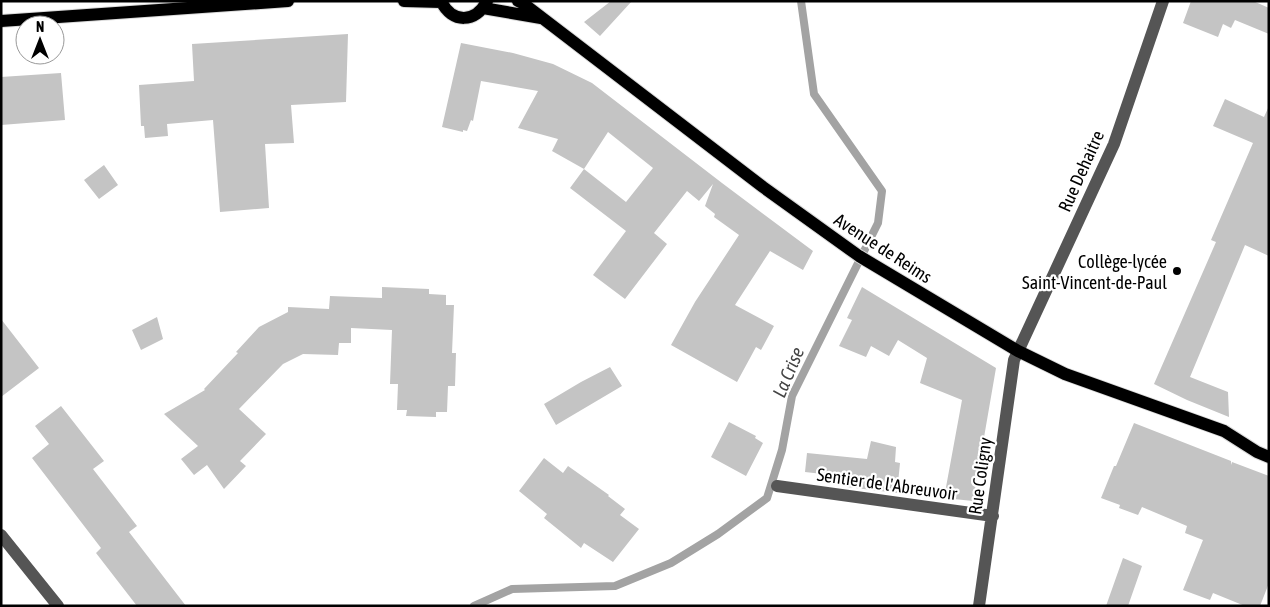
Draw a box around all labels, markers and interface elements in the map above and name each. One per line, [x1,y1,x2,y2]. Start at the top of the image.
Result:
north arrow [15,15,65,65]
text: N [36,19,44,35]
street label: Rue Dehaitre [1054,127,1108,215]
street label: Avenue de Reims [830,209,936,287]
place label: Collège-lycée Saint-Vincent-de-Paul [1022,251,1167,293]
marker: Collège-lycée Saint-Vincent-de-Paul [1171,265,1183,277]
water label: La Crise [768,343,808,401]
street label: Rue Coligny [964,436,996,516]
street label: Sentier de l'Abreuvoir [816,464,959,504]

